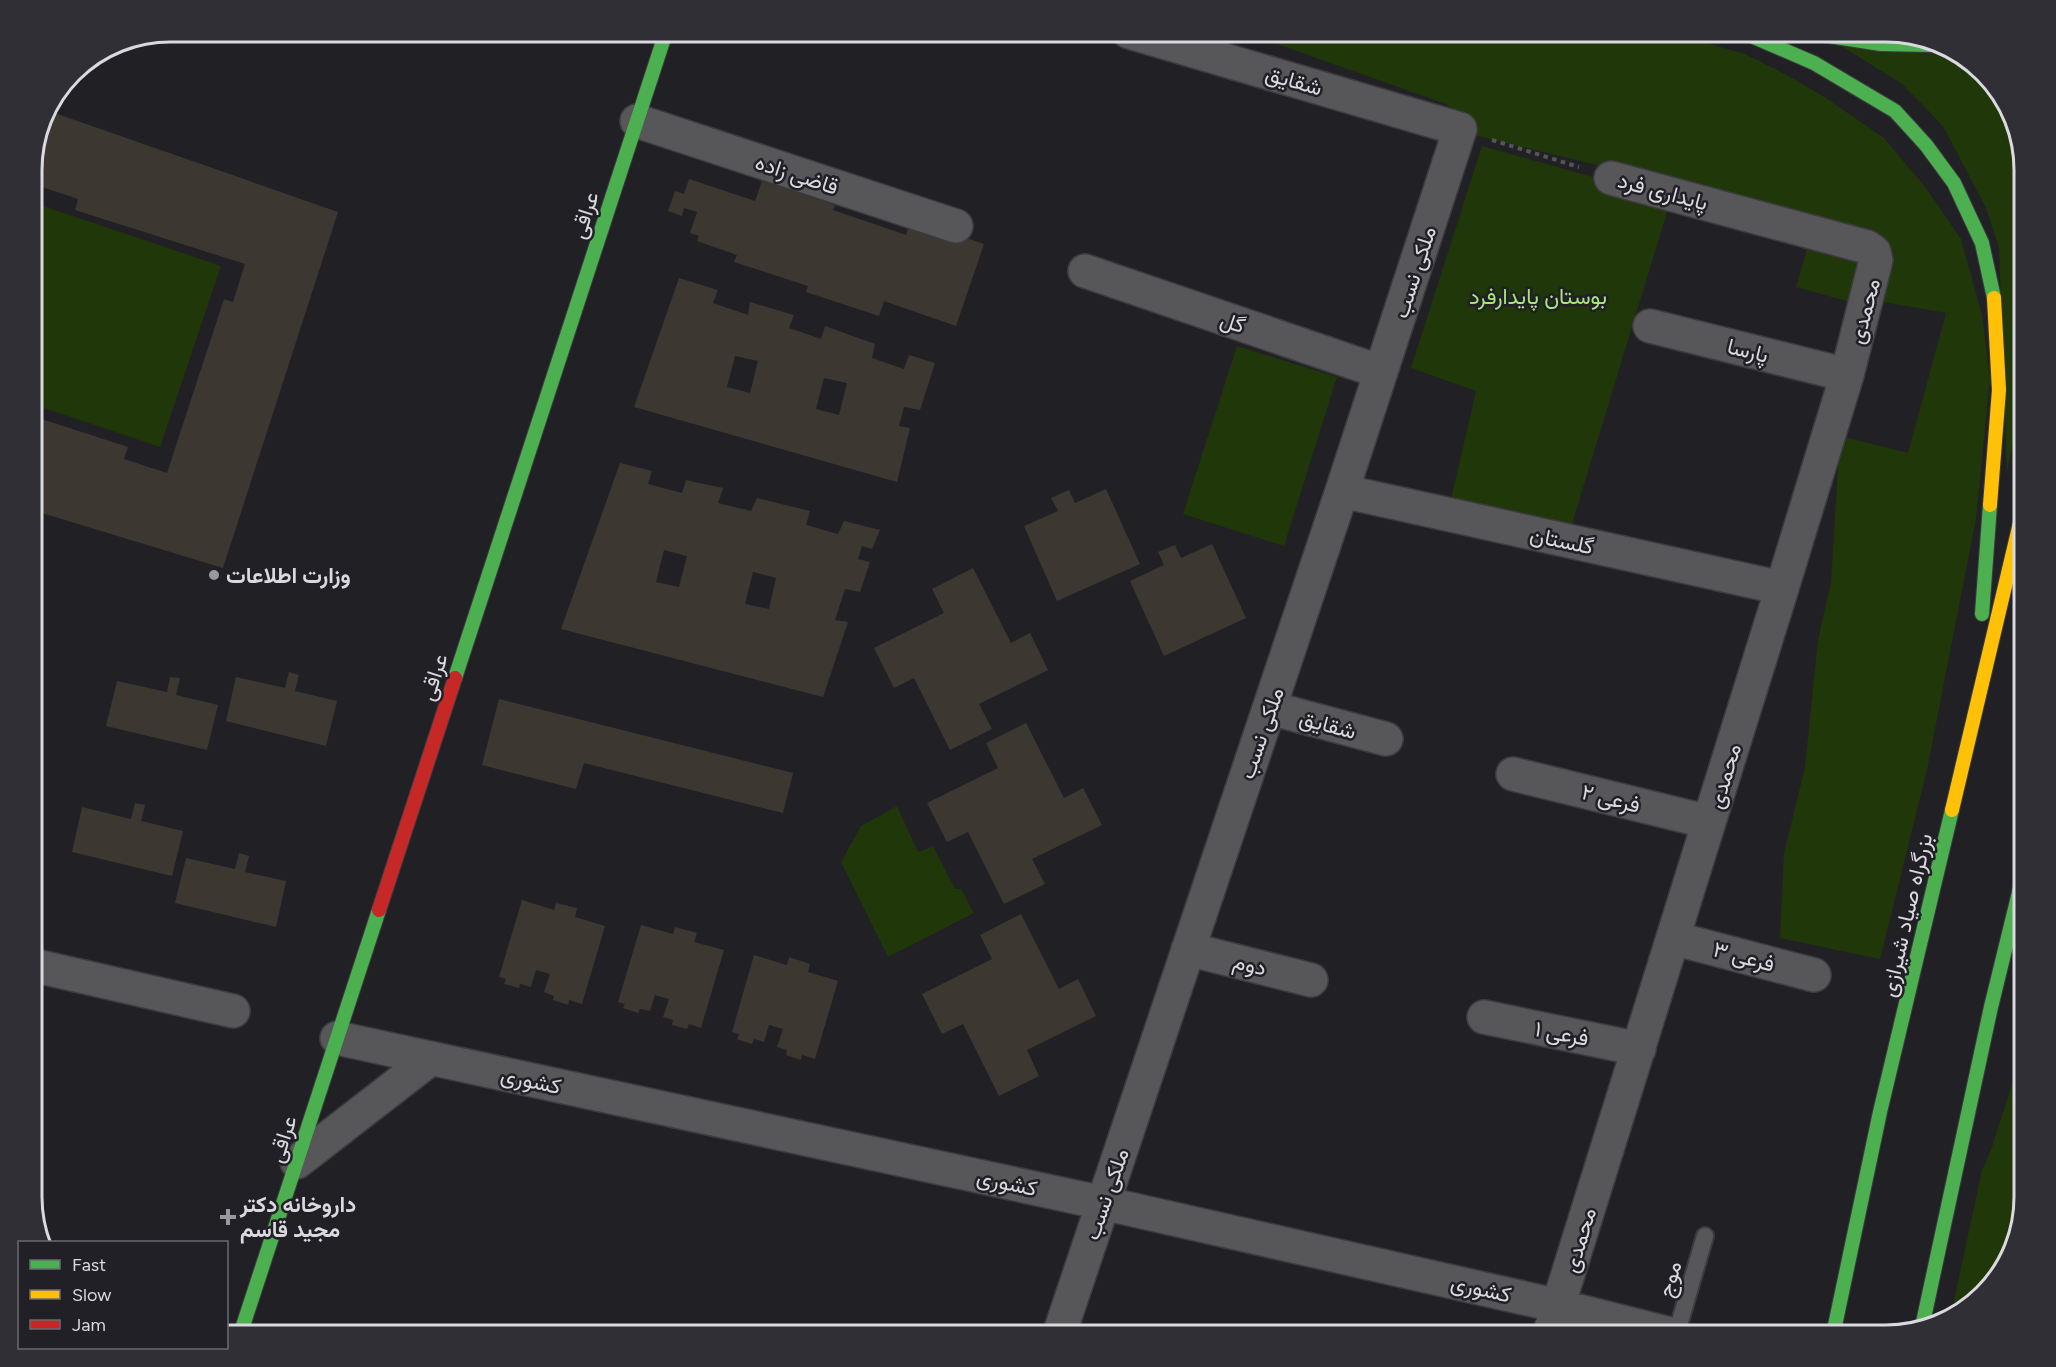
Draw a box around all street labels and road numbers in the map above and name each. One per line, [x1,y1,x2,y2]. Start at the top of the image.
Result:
street label: شقایق [1262,60,1325,101]
street label: قاضی زاده [752,148,842,201]
street label: پایداری فرد [1615,167,1711,217]
street label: عراقی [564,188,605,242]
street label: ملکی نسب [1387,223,1442,321]
street label: محمدی [1843,275,1886,347]
street label: گل [1217,306,1249,339]
street label: پارسا [1724,332,1771,370]
street label: گلستان [1528,521,1596,560]
street label: عراقی [413,650,454,704]
street label: ملکی نسب [1233,684,1290,782]
street label: شقایق [1296,704,1359,745]
street label: محمدی [1702,740,1747,812]
street label: فرعی ۲ [1579,778,1643,819]
street label: بزرگراه صیاد شیرازی [1875,831,1938,1000]
street label: فرعی ۳ [1710,935,1778,978]
street label: دوم [1230,947,1269,983]
street label: فرعی ۱ [1533,1015,1591,1052]
street label: کشوری [498,1061,564,1100]
street label: عراقی [262,1112,303,1166]
street label: ملکی نسب [1078,1145,1135,1243]
street label: کشوری [974,1163,1040,1202]
street label: محمدی [1557,1204,1602,1276]
street label: موج [1652,1258,1688,1301]
street label: کشوری [1448,1268,1514,1309]

